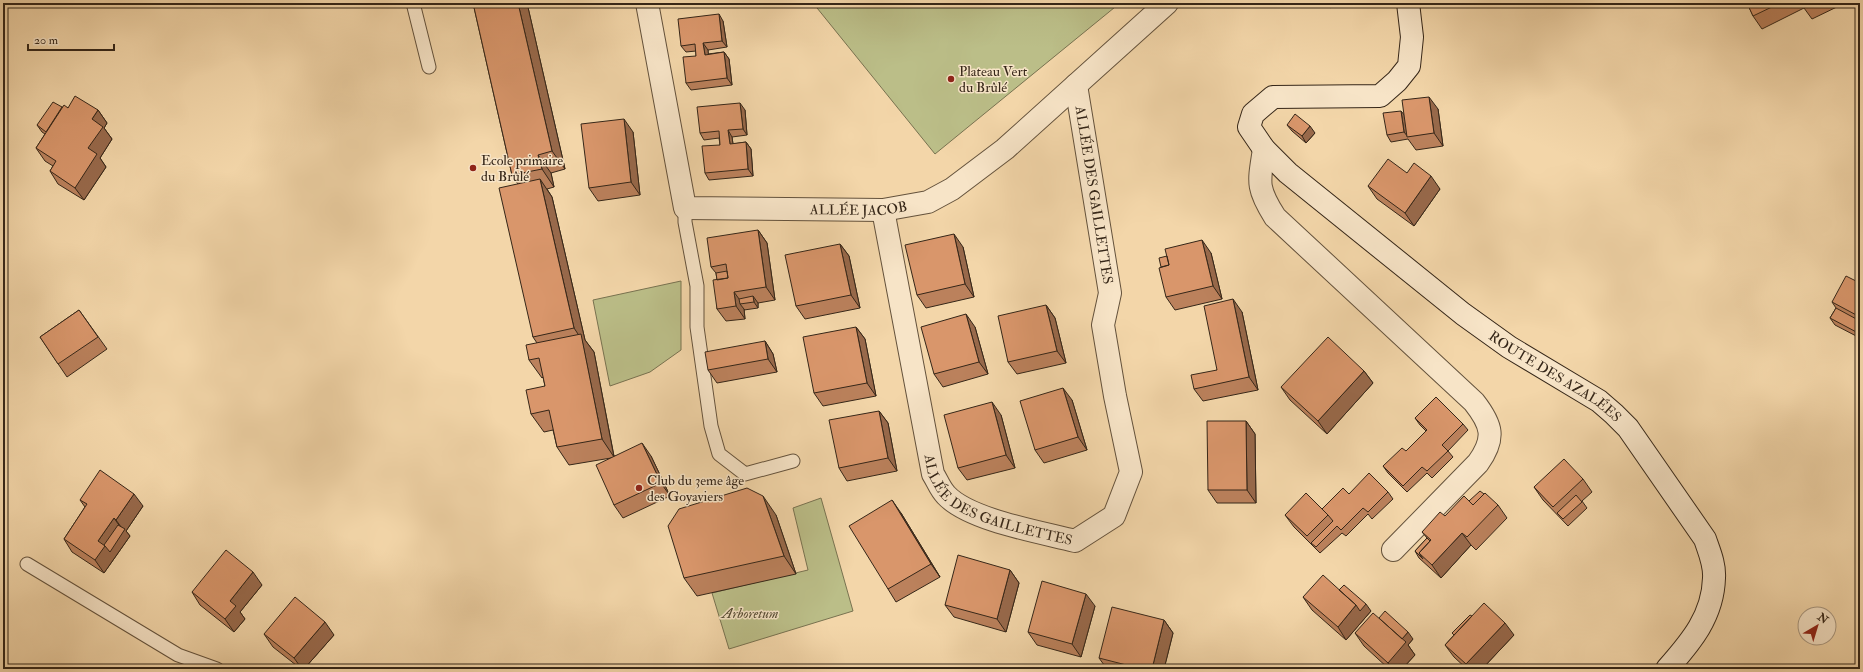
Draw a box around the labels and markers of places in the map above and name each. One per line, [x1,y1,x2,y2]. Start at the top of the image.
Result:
place label: Plateau Vert du Brûlé [959,63,1028,96]
marker: Plateau Vert du Brûlé [946,74,956,84]
place label: Ecole primaire du Brûlé [481,152,563,185]
marker: Ecole primaire du Brûlé [468,163,478,173]
place label: Club du 3eme âge des Goyaviers [647,472,744,506]
marker: Club du 3eme âge des Goyaviers [634,483,644,493]

